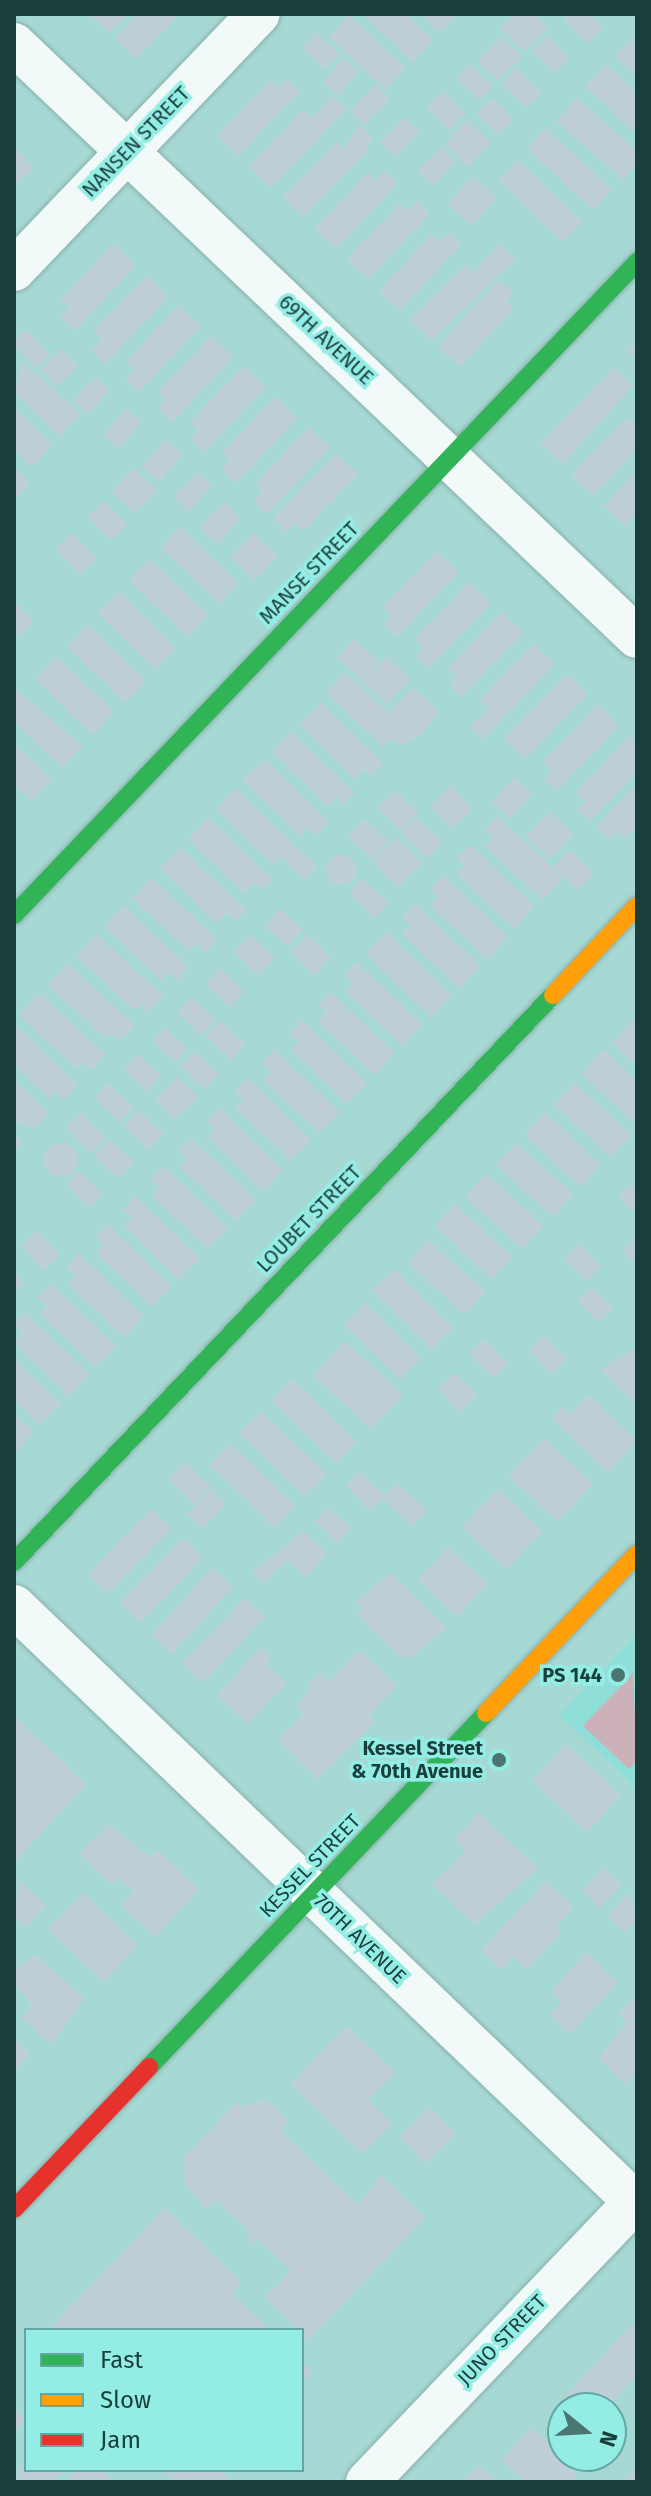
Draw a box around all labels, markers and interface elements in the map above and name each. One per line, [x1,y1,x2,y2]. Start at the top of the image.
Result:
street label: NANSEN STREET [77,82,195,202]
street label: 69TH AVENUE [274,290,378,390]
street label: MANSE STREET [254,517,364,629]
street label: LOUBET STREET [252,1161,366,1277]
place label: PS 144 [542,1663,602,1687]
marker: PS 144 [609,1666,627,1684]
place label: Kessel Street & 70th Avenue [351,1736,483,1783]
marker: Kessel Street & 70th Avenue [490,1751,508,1769]
street label: KESSEL STREET [255,1809,365,1923]
street label: 70TH AVENUE [309,1889,411,1989]
street label: JUNO STREET [453,2290,551,2390]
legend [24,2328,304,2472]
text: Fast [100,2346,143,2374]
text: Slow [100,2386,151,2414]
north arrow [547,2392,627,2472]
text: Jam [100,2426,141,2454]
text: N [593,2428,623,2450]

